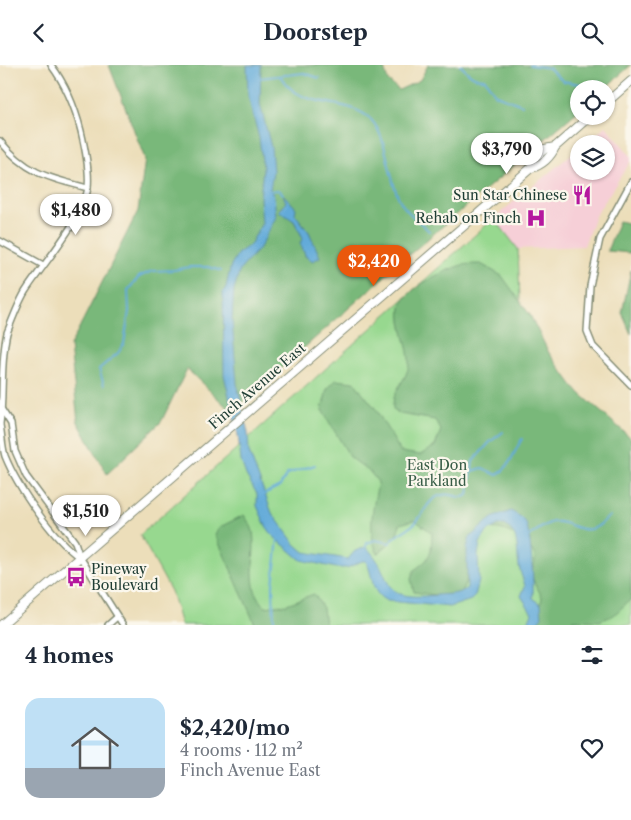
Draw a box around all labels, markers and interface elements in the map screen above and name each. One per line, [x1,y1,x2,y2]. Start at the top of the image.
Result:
icon: back [25,19,53,47]
text: Doorstep [263,19,368,46]
icon: search [578,19,606,47]
map controls [570,80,615,180]
button: locate [570,80,615,125]
pin: $3,790 [466,133,548,175]
button: layers [570,135,615,180]
text: $3,790 [482,139,532,159]
restaurant icon: Sun Star Chinese [571,184,593,206]
place label: Sun Star Chinese [453,186,567,204]
pin: $1,480 [35,193,117,236]
text: $1,480 [51,200,101,220]
hospital icon: Rehab on Finch [525,207,547,229]
place label: Rehab on Finch [415,209,521,227]
pin: $2,420 [333,245,415,287]
text: $2,420 [348,251,400,271]
street label: Finch Avenue East [205,339,309,433]
park label: East Don Parkland [407,456,467,490]
pin: $1,510 [45,495,127,537]
text: $1,510 [63,501,109,521]
place label: Pineway Boulevard [91,560,159,594]
bus stop icon: Pineway Boulevard [65,566,87,588]
icon: filters [578,641,606,669]
text: 4 homes [25,643,114,668]
text: $2,420/mo [180,715,290,740]
icon: home [65,718,125,778]
icon: heart [578,734,606,762]
text: 4 rooms · 112 m² [180,740,303,760]
text: Finch Avenue East [180,760,320,780]

